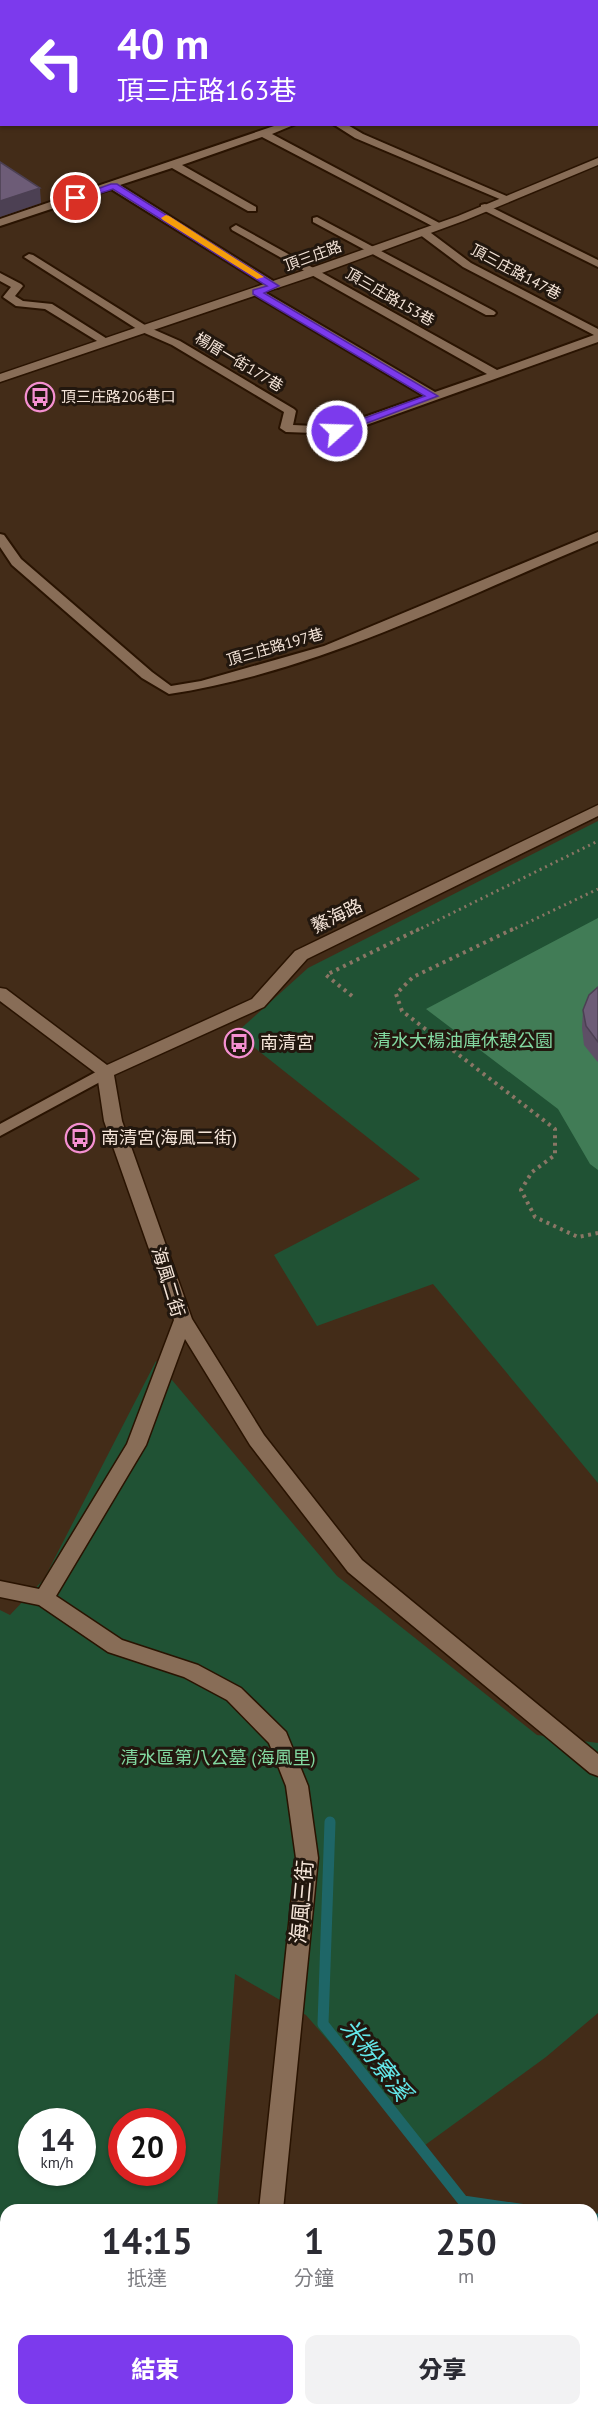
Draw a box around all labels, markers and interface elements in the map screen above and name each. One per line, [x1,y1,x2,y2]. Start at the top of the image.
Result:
text: 40 m [117,16,209,71]
icon: left [18,24,96,102]
text: 頂三庄路163巷 [117,73,296,107]
pin [50,172,101,223]
icon: arrive [59,181,92,214]
street label: 頂三庄路 [281,236,344,275]
street label: 頂三庄路147巷 [468,240,565,303]
street label: 頂三庄路153巷 [342,263,438,330]
street label: 楊厝一街177巷 [192,328,287,395]
bus stop icon: 頂三庄路206巷口 [24,381,56,413]
place label: 頂三庄路206巷口 [61,387,176,406]
position arrow [305,399,369,463]
street label: 頂三庄路197巷 [224,624,325,669]
street label: 鰲海路 [307,893,366,938]
bus stop icon: 南清宮 [223,1027,255,1059]
park label: 清水大楊油庫休憩公園 [373,1029,553,1052]
place label: 南清宮 [260,1031,314,1054]
bus stop icon: 南清宮(海風二街) [64,1122,96,1154]
place label: 南清宮(海風二街) [101,1126,237,1149]
street label: 海風二街 [147,1244,190,1320]
park label: 清水區第八公墓 (海風里) [121,1746,315,1769]
street label: 海風三街 [284,1859,319,1945]
water label: 米粉寮溪 [335,2012,420,2109]
speed limit sign: 20 [108,2108,186,2186]
text: 14 [40,2120,74,2159]
text: km/h [41,2153,73,2172]
text: 14:15 [101,2217,193,2264]
text: 1 [304,2217,324,2264]
text: 250 [435,2218,497,2265]
text: m [458,2263,474,2289]
text: 抵達 [127,2265,167,2291]
text: 分鐘 [294,2265,334,2291]
button: 結束 [18,2335,293,2404]
button: 分享 [305,2335,580,2404]

